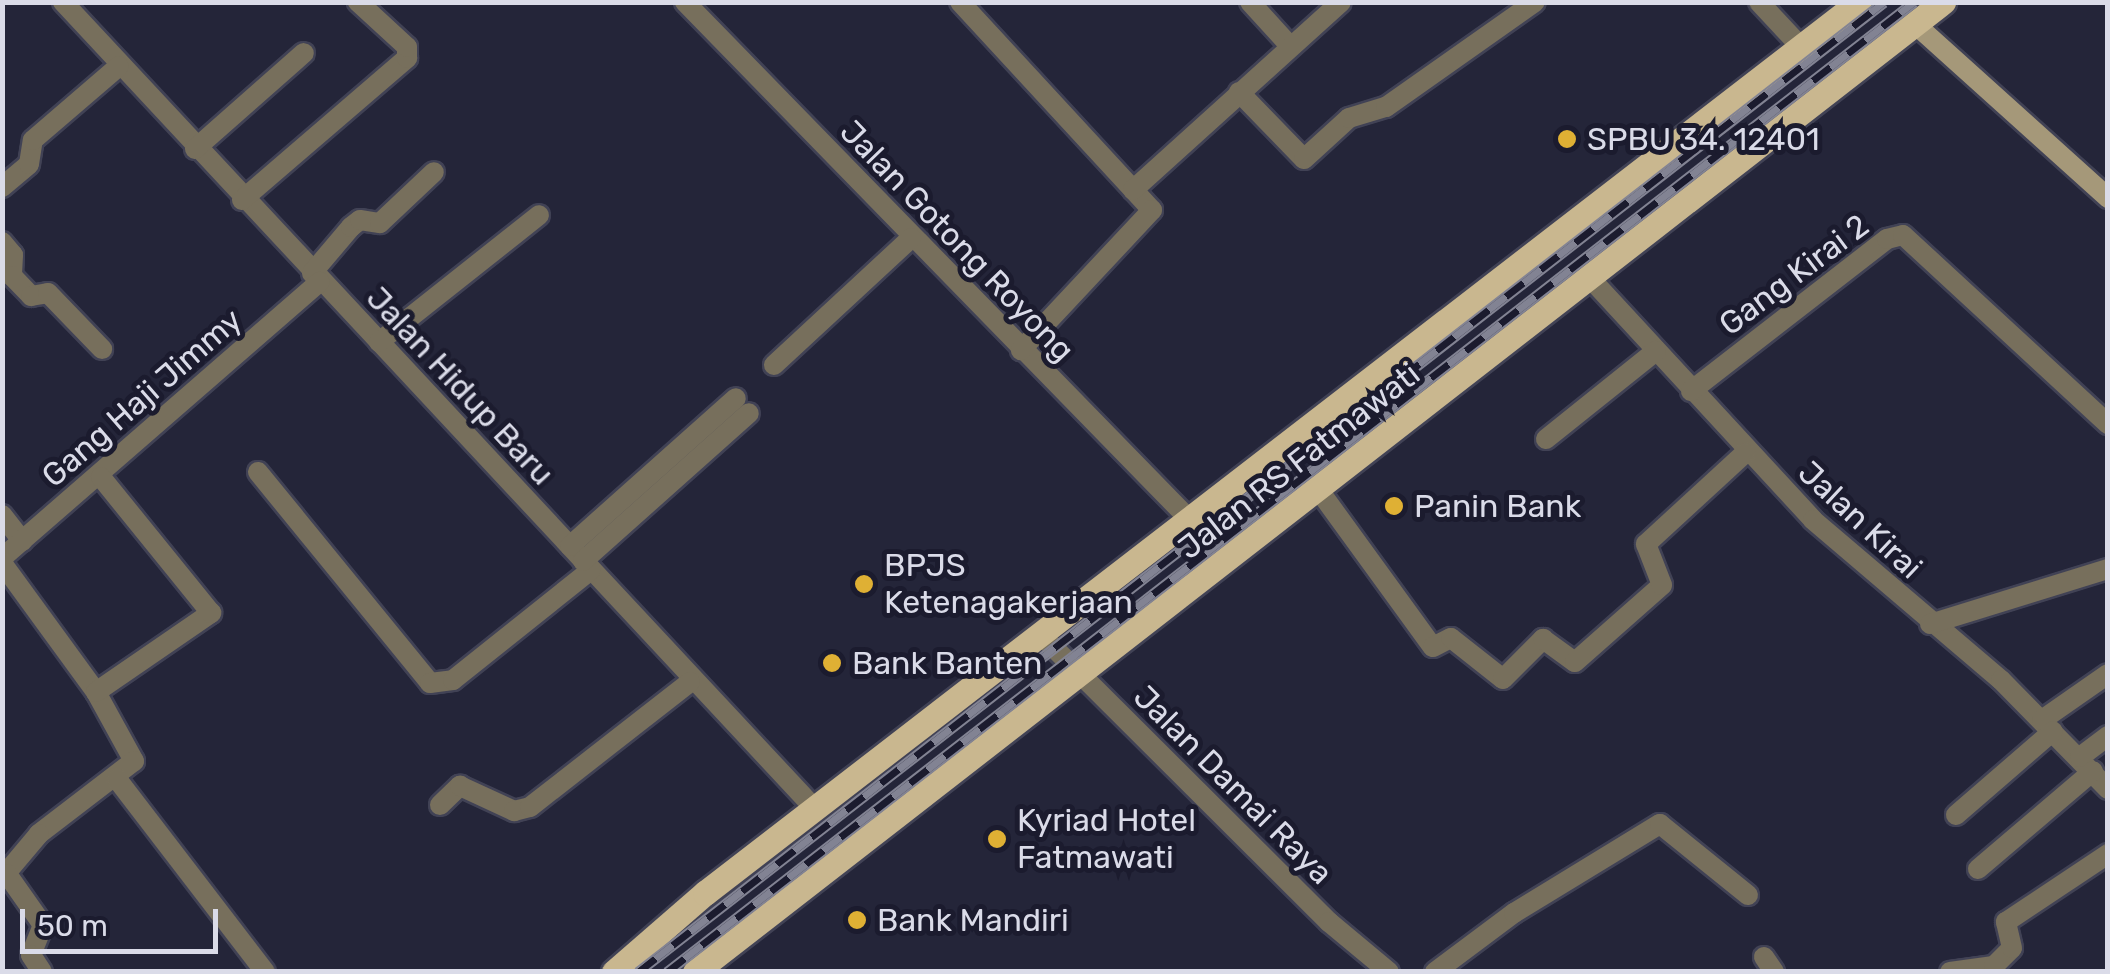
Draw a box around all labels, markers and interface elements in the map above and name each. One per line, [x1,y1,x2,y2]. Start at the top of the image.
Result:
street label: Jalan Gotong Royong [832,113,1082,369]
place label: SPBU 34. 12401 [1587,120,1820,158]
marker: SPBU 34. 12401 [1556,128,1578,150]
street label: Gang Kirai 2 [1712,206,1876,344]
street label: Jalan Hidup Baru [358,279,562,493]
street label: Gang Haji Jimmy [34,301,250,495]
street label: Jalan RS Fatmawati [1171,355,1427,567]
street label: Jalan Kirai [1790,453,1930,587]
place label: Panin Bank [1414,487,1581,525]
marker: Panin Bank [1383,495,1405,517]
place label: BPJS Ketenagakerjaan [884,547,1133,622]
marker: BPJS Ketenagakerjaan [853,573,875,595]
place label: Bank Banten [852,644,1043,682]
marker: Bank Banten [821,652,843,674]
street label: Jalan Damai Raya [1126,678,1340,892]
place label: Kyriad Hotel Fatmawati [1017,802,1196,877]
marker: Kyriad Hotel Fatmawati [986,828,1008,850]
scale bar [25,889,222,951]
place label: Bank Mandiri [877,901,1069,939]
text: 50 m [37,908,108,944]
marker: Bank Mandiri [846,909,868,931]

